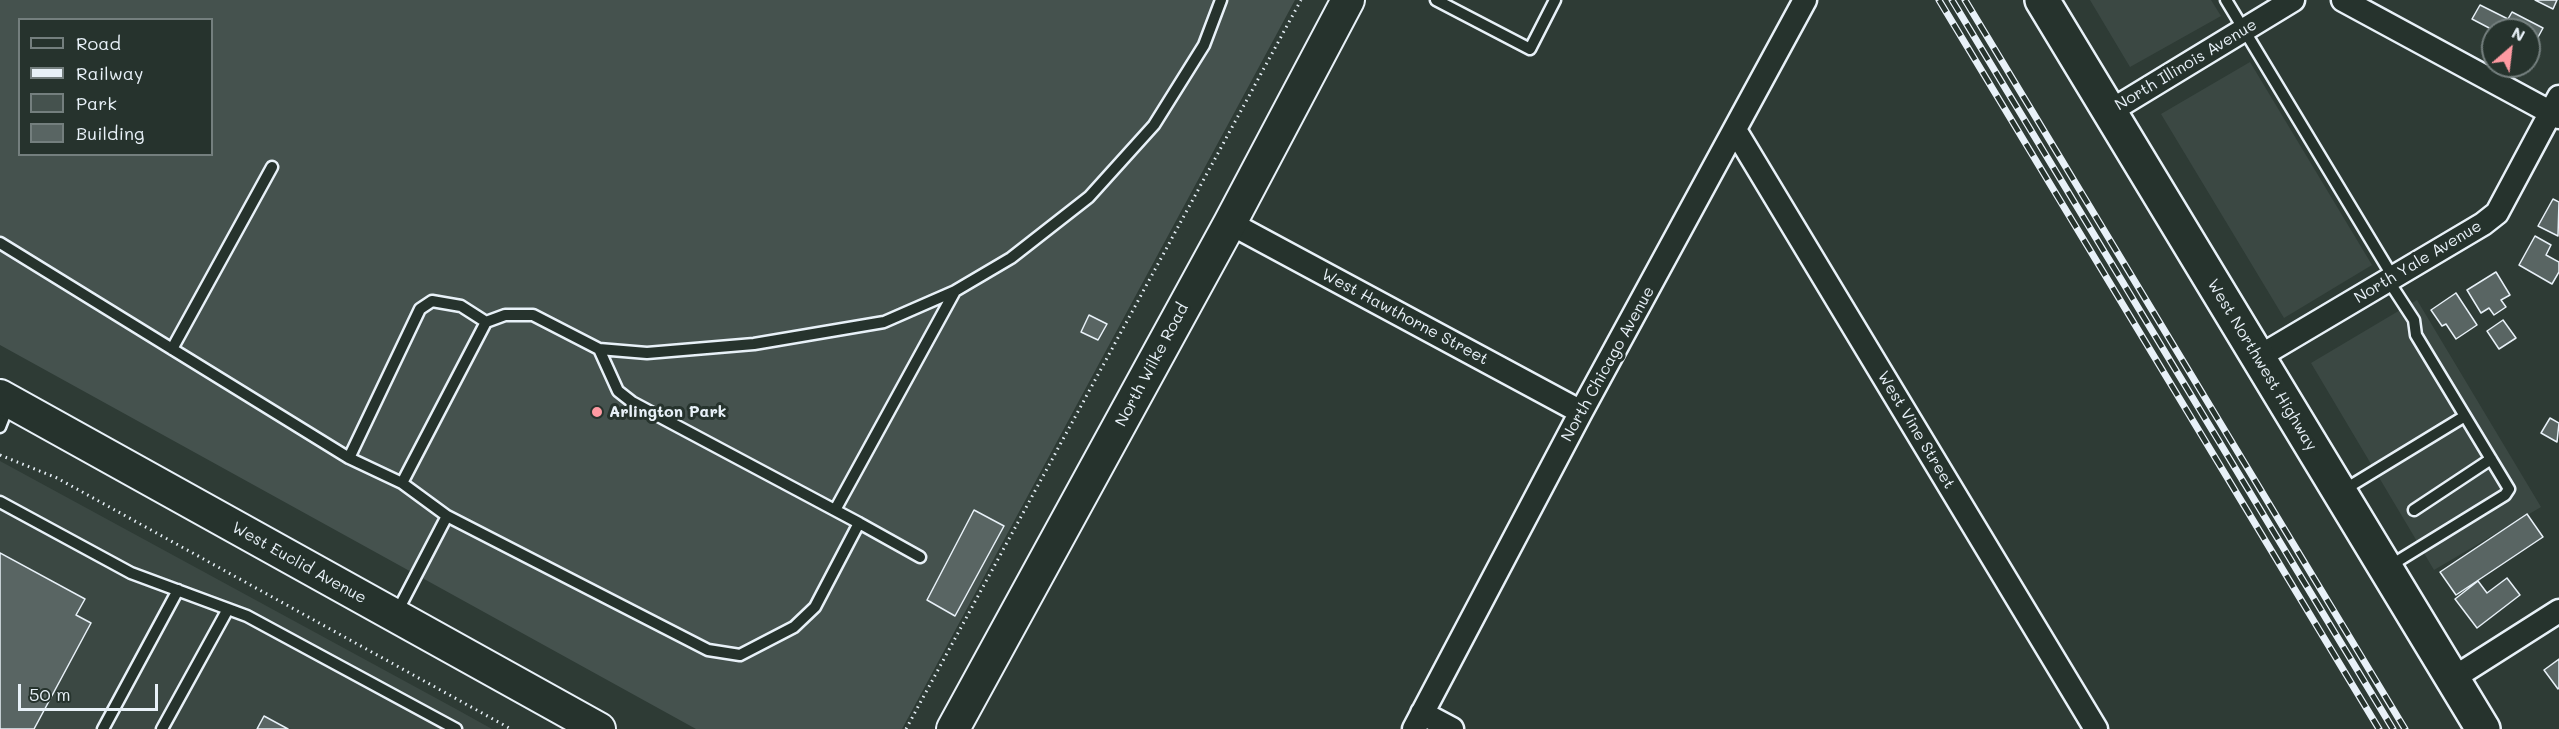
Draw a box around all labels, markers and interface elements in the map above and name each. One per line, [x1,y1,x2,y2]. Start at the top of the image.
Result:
street label: North Illinois Avenue [2112,15,2260,115]
legend [18,18,213,156]
north arrow [2481,18,2541,78]
text: N [2508,21,2529,46]
text: Road [76,31,121,55]
text: Railway [76,61,143,85]
text: Park [76,91,117,115]
text: Building [76,121,144,145]
street label: North Yale Avenue [2351,216,2485,308]
street label: West Hawthorne Street [1318,265,1492,369]
street label: West Northwest Highway [2203,276,2321,454]
street label: North Chicago Avenue [1557,283,1659,445]
street label: North Wilke Road [1111,300,1193,430]
street label: West Vine Street [1873,368,1959,492]
place label: Arlington Park [609,402,726,422]
marker: Arlington Park [590,405,604,419]
street label: West Euclid Avenue [228,518,370,608]
scale bar [21,672,160,710]
text: 50 m [29,682,71,706]

